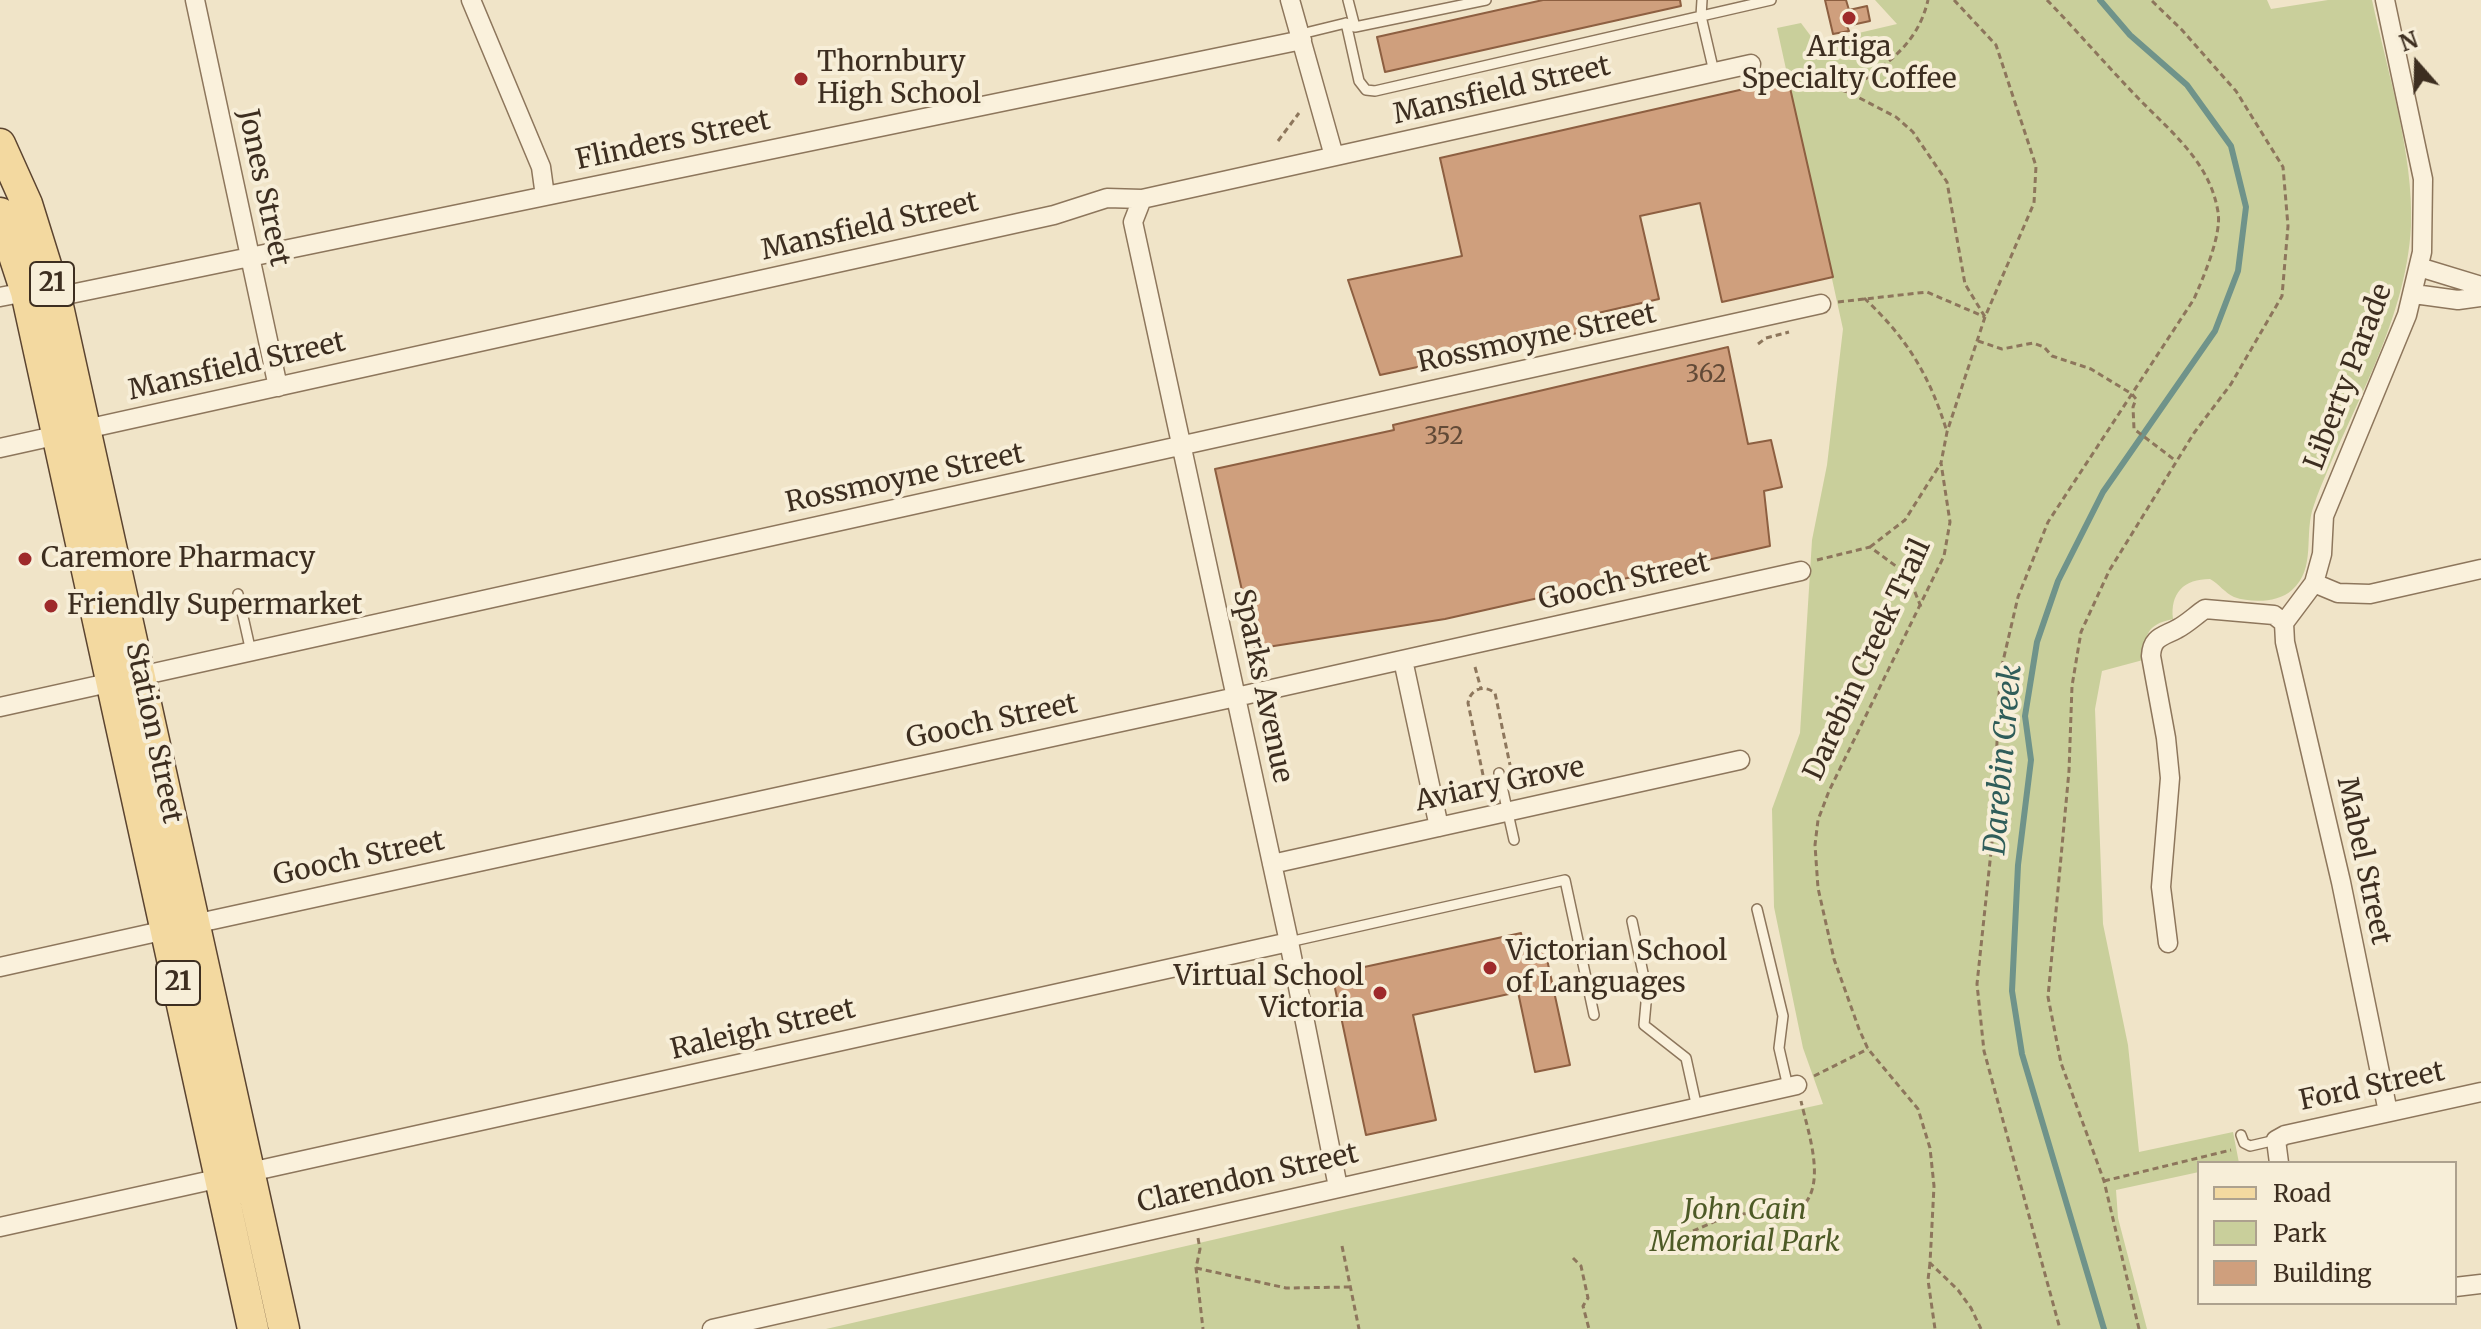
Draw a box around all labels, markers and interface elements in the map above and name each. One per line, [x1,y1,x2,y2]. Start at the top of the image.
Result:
marker: Artiga Specialty Coffee [1840,9,1858,27]
north arrow [2377,24,2457,104]
text: N [2396,25,2422,58]
place label: Artiga Specialty Coffee [1741,31,1957,97]
place label: Thornbury High School [817,46,981,112]
street label: Mansfield Street [1390,50,1614,132]
marker: Thornbury High School [792,70,810,88]
street label: Flinders Street [573,104,773,178]
street label: Jones Street [230,106,296,270]
street label: Mansfield Street [758,186,982,268]
road number: 21 [30,262,74,306]
street label: Liberty Parade [2298,279,2400,475]
street label: Rossmoyne Street [1415,297,1659,381]
street label: Mansfield Street [125,326,349,408]
house number: 362 [1685,361,1727,389]
house number: 352 [1424,423,1464,451]
street label: Rossmoyne Street [783,437,1027,521]
street label: Darebin Creek Trail [1797,534,1939,786]
place label: Caremore Pharmacy [41,542,315,576]
street label: Gooch Street [1535,546,1713,618]
marker: Caremore Pharmacy [16,550,34,568]
street label: Sparks Avenue [1225,586,1299,786]
place label: Friendly Supermarket [67,589,362,623]
marker: Friendly Supermarket [42,597,60,615]
street label: Station Street [117,640,189,826]
water label: Darebin Creek [1978,663,2030,857]
street label: Gooch Street [903,687,1081,757]
street label: Aviary Grove [1412,751,1588,819]
street label: Mabel Street [2329,774,2397,948]
street label: Gooch Street [270,824,448,894]
place label: Victorian School of Languages [1506,935,1727,1001]
marker: Victorian School of Languages [1481,959,1499,977]
place label: Virtual School Victoria [1174,960,1364,1026]
road number: 21 [156,961,200,1005]
marker: Virtual School Victoria [1371,984,1389,1002]
street label: Raleigh Street [667,992,859,1068]
street label: Ford Street [2296,1055,2448,1119]
street label: Clarendon Street [1134,1137,1362,1221]
legend [2197,1161,2457,1305]
text: Road [2273,1178,2331,1209]
park label: John Cain Memorial Park [1650,1194,1840,1260]
text: Park [2273,1218,2326,1249]
text: Building [2273,1258,2372,1289]

